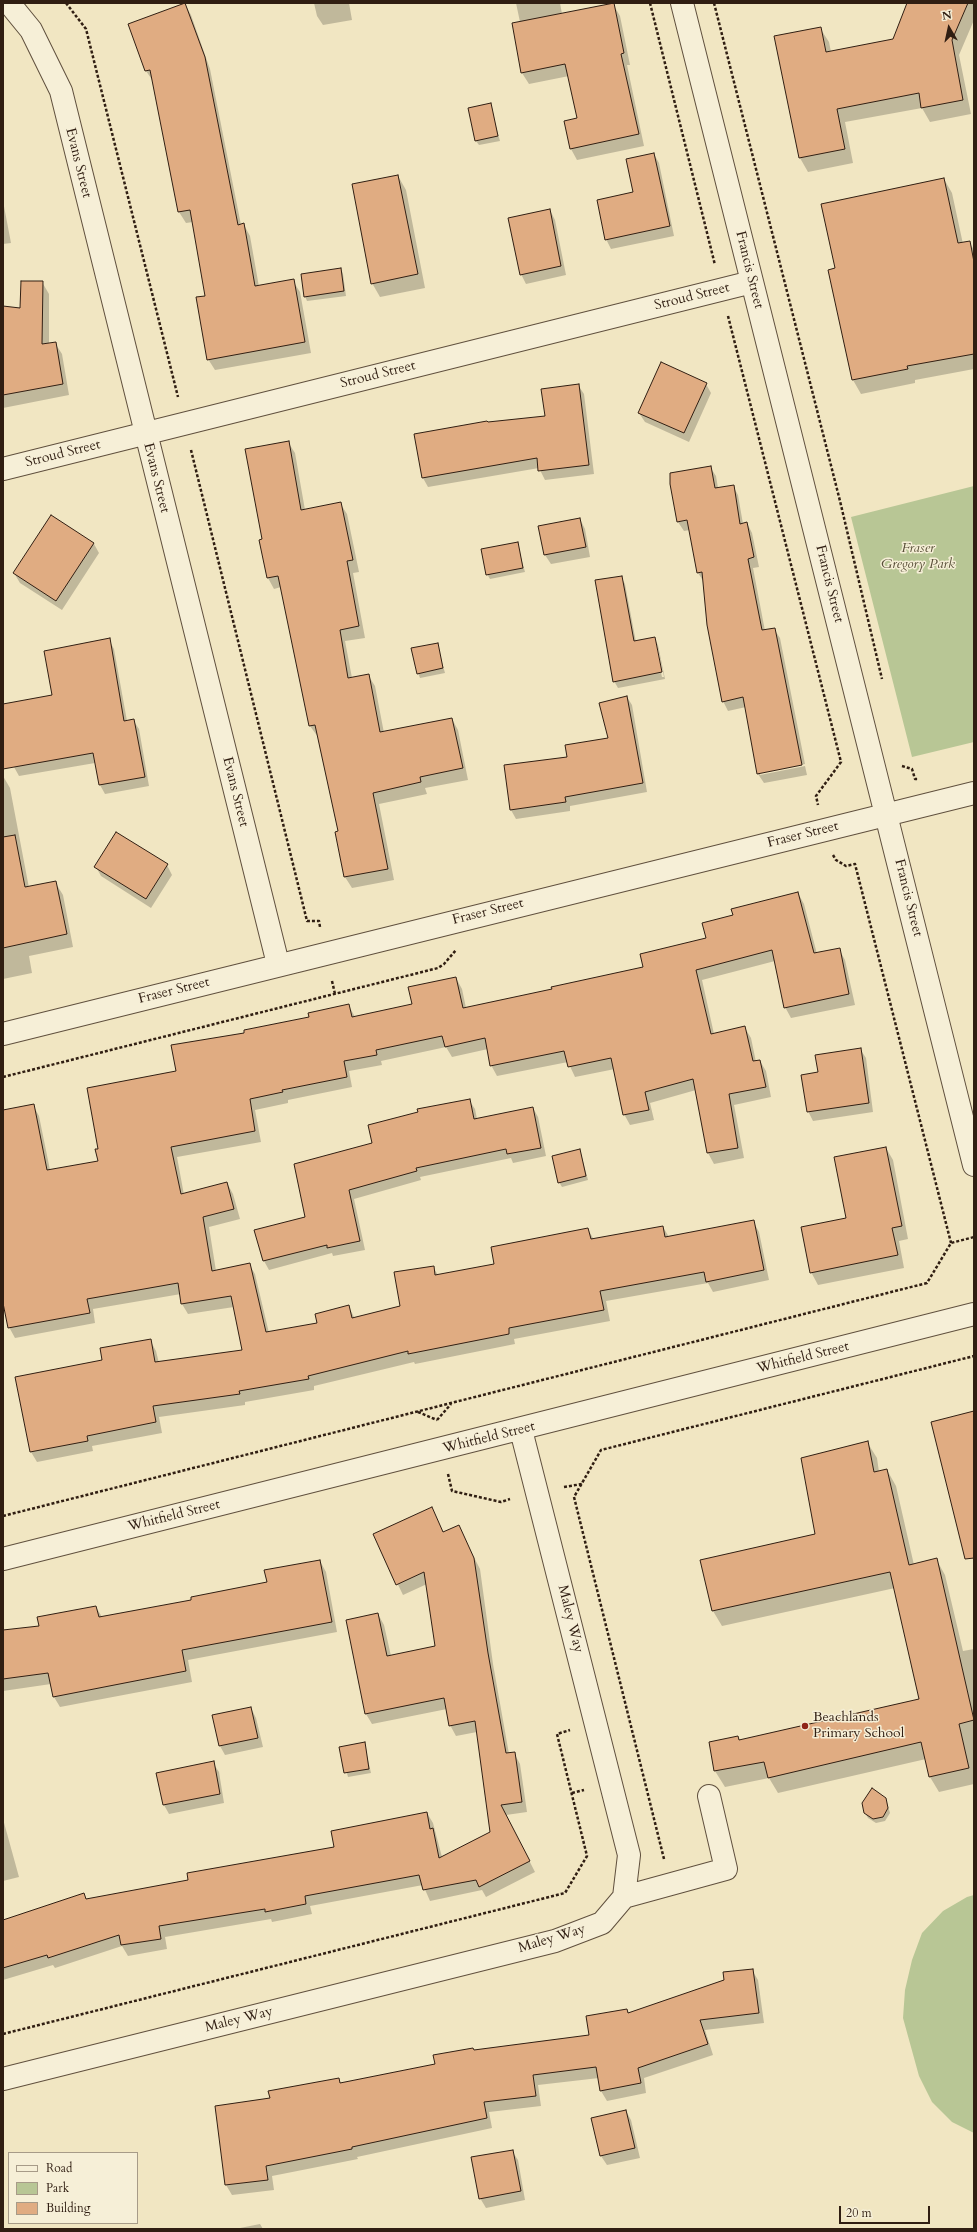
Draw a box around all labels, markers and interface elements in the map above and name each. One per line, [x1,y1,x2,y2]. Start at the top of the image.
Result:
north arrow [929,8,969,48]
text: N [941,8,953,24]
street label: Evans Street [61,126,95,200]
street label: Francis Street [731,229,767,311]
street label: Stroud Street [653,280,731,314]
street label: Stroud Street [339,358,417,392]
street label: Stroud Street [24,437,102,471]
street label: Evans Street [139,441,173,515]
park label: Fraser Gregory Park [881,541,955,574]
street label: Francis Street [811,543,847,625]
street label: Evans Street [218,755,252,829]
street label: Fraser Street [766,818,840,852]
street label: Francis Street [890,857,926,939]
street label: Fraser Street [451,895,525,929]
street label: Fraser Street [137,974,211,1008]
street label: Whitfield Street [755,1338,851,1378]
street label: Whitfield Street [441,1418,537,1458]
street label: Whitfield Street [126,1496,222,1536]
street label: Maley Way [553,1583,587,1655]
place label: Beachlands Primary School [813,1710,904,1742]
marker: Beachlands Primary School [800,1721,810,1731]
street label: Maley Way [516,1921,588,1957]
street label: Maley Way [203,2003,275,2037]
legend [8,2152,138,2224]
text: Road [46,2160,72,2176]
text: Park [46,2180,69,2196]
scale bar [841,2198,932,2224]
text: Building [46,2200,90,2216]
text: 20 m [846,2205,872,2221]

